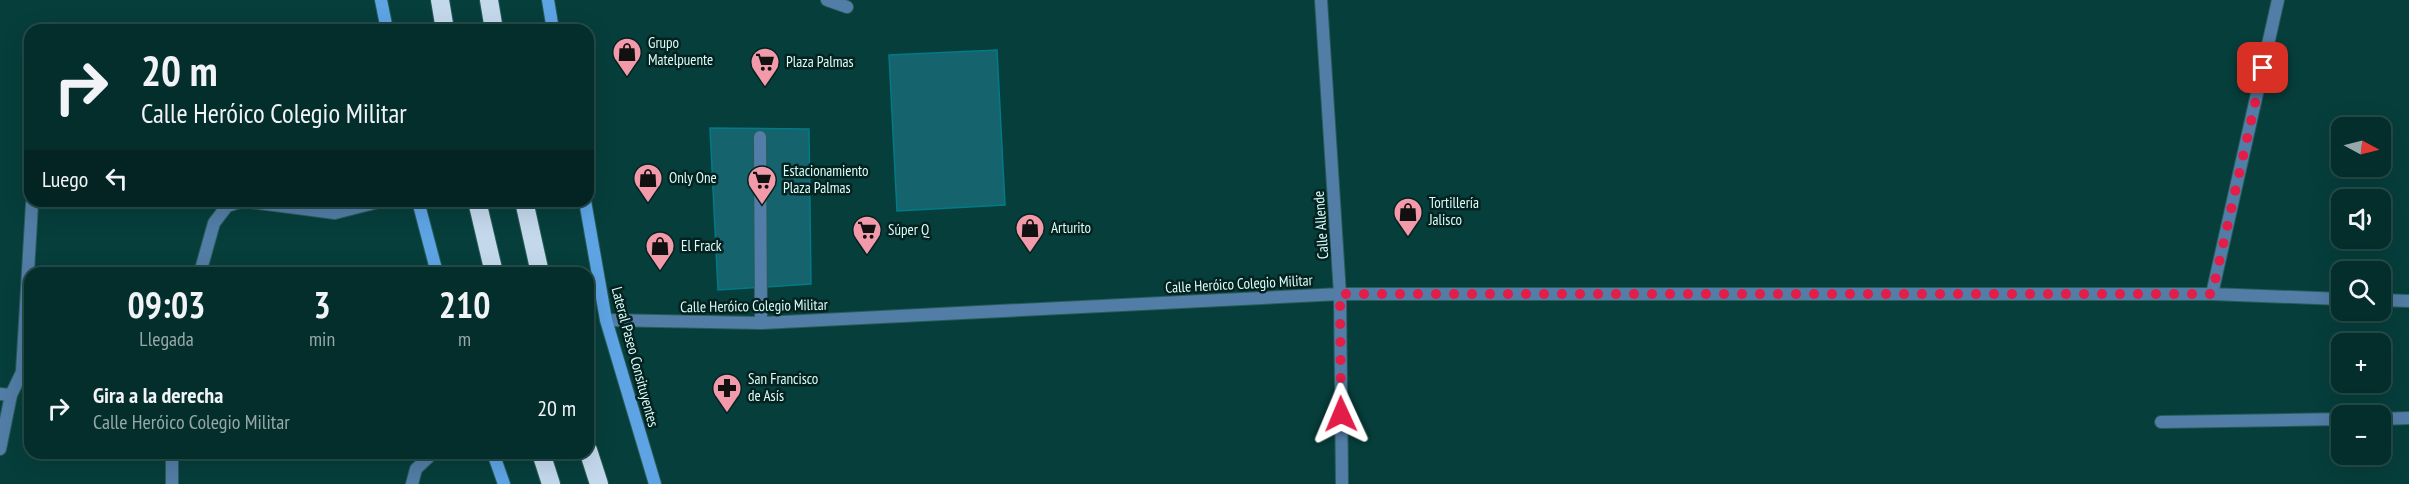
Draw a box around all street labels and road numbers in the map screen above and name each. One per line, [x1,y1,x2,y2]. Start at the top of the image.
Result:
street label: Calle Allende [1309,190,1332,260]
street label: Calle Heróico Colegio Militar [1165,270,1314,297]
street label: Lateral Paseo Consituyentes [608,285,663,429]
street label: Calle Heróico Colegio Militar [680,295,829,316]

